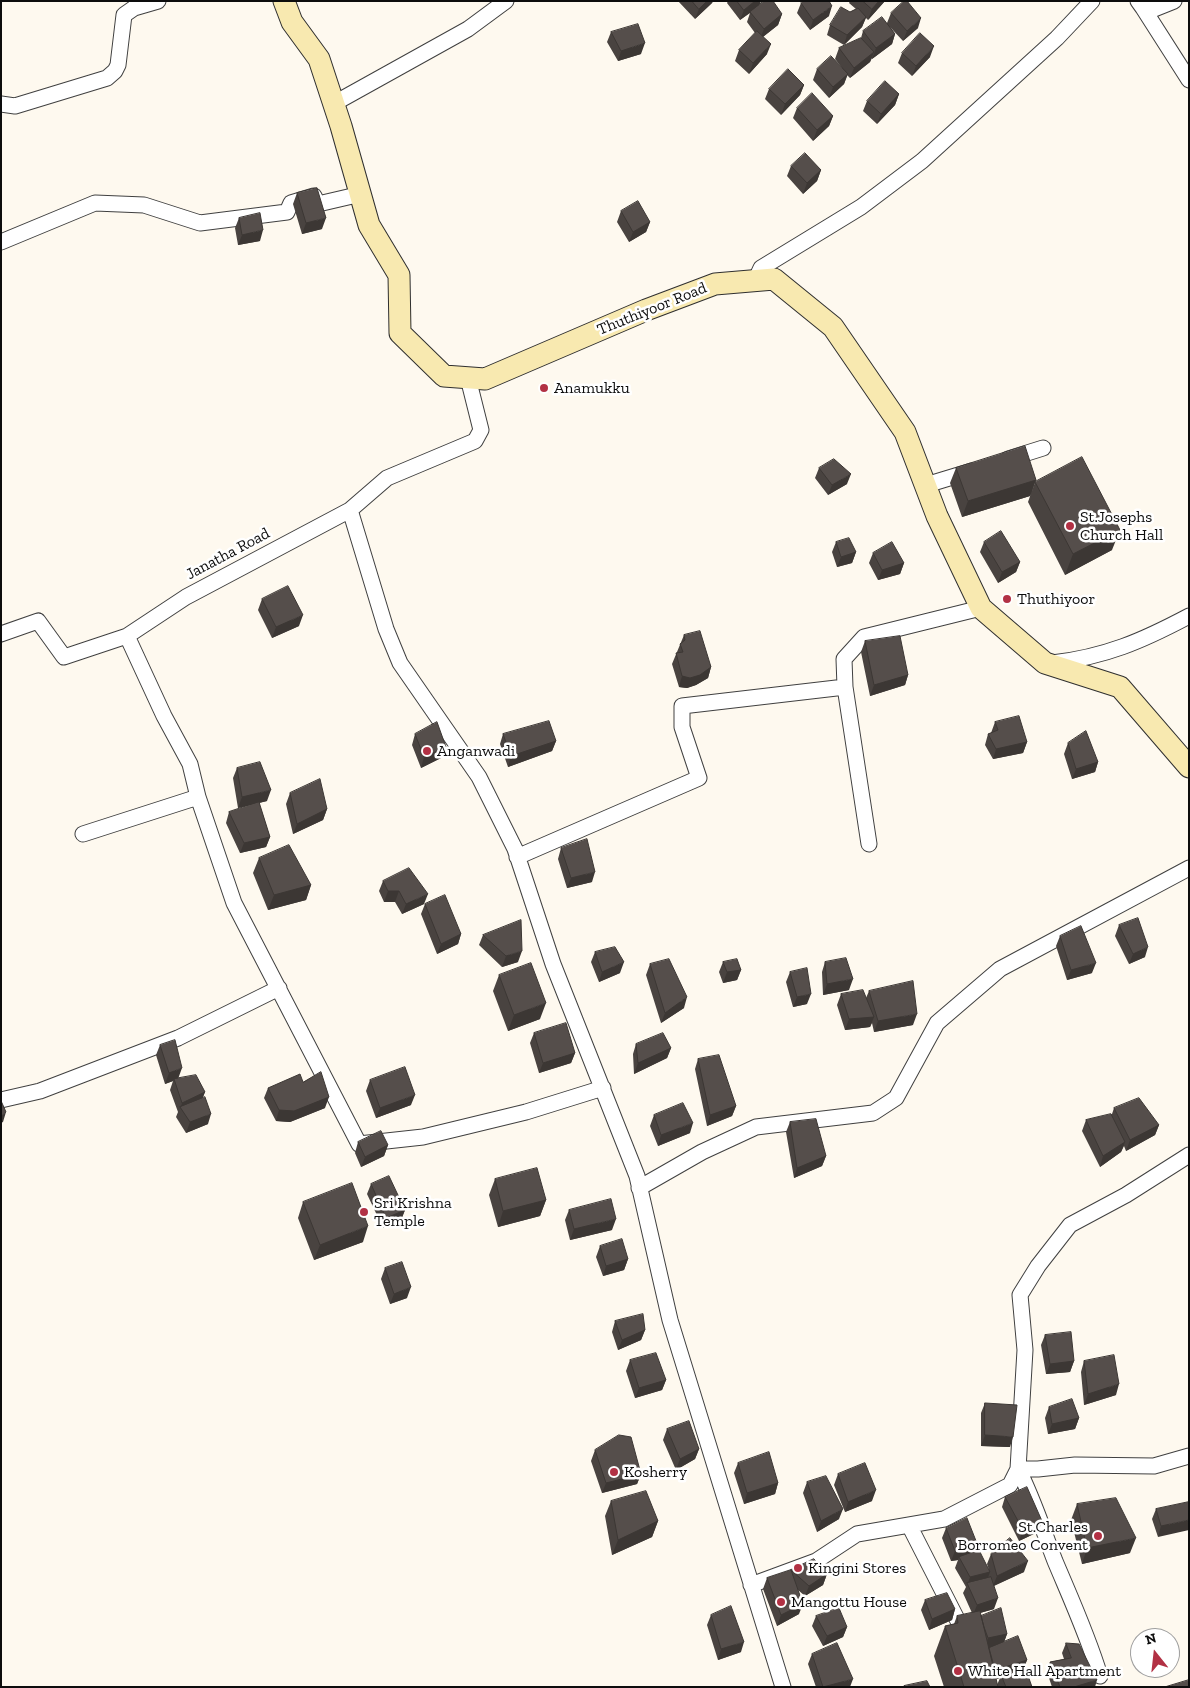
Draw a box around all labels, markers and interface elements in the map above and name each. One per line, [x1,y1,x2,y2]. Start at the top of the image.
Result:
street label: Thuthiyoor Road [595,278,709,340]
place label: Anamukku [554,378,630,398]
marker: Anamukku [538,382,550,394]
place label: St.Josephs Church Hall [1080,507,1163,545]
marker: St.Josephs Church Hall [1064,520,1076,532]
street label: Janatha Road [183,524,273,584]
place label: Thuthiyoor [1017,589,1095,609]
marker: Thuthiyoor [1001,593,1013,605]
place label: Anganwadi [437,741,515,761]
marker: Anganwadi [421,745,433,757]
place label: Sri Krishna Temple [374,1193,452,1231]
marker: Sri Krishna Temple [358,1206,370,1218]
place label: Kosherry [624,1462,687,1482]
marker: Kosherry [608,1466,620,1478]
place label: St.Charles Borromeo Convent [957,1517,1088,1555]
marker: St.Charles Borromeo Convent [1092,1530,1104,1542]
place label: Kingini Stores [808,1558,906,1578]
marker: Kingini Stores [792,1562,804,1574]
place label: Mangottu House [791,1592,907,1612]
marker: Mangottu House [775,1596,787,1608]
north arrow [1130,1628,1180,1678]
text: N [1144,1629,1158,1649]
place label: White Hall Apartment [968,1661,1121,1681]
marker: White Hall Apartment [952,1665,964,1677]

